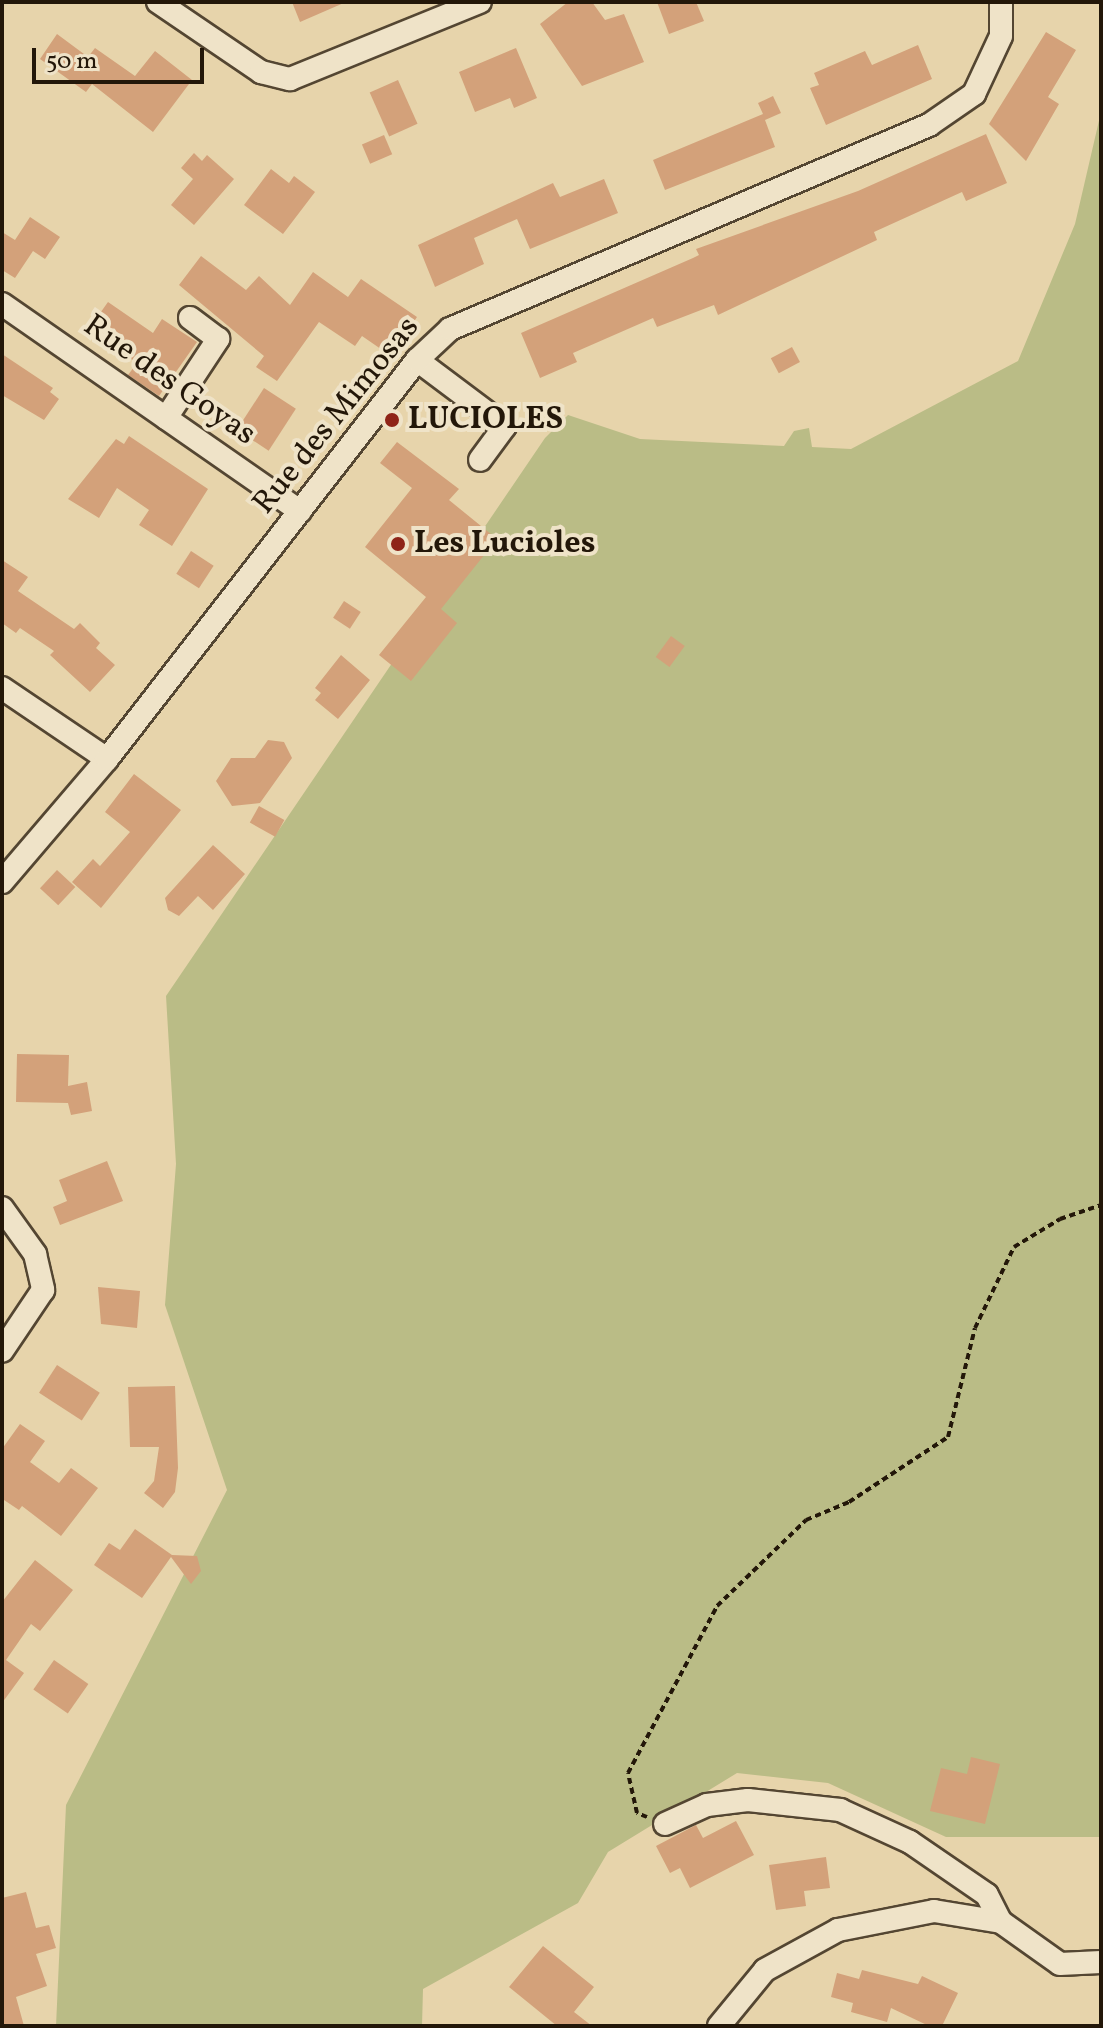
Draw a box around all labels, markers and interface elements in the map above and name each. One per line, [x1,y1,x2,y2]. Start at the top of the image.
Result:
scale bar [36,32,208,82]
text: 50 m [46,45,98,79]
street label: Rue des Goyas [75,307,263,455]
street label: Rue des Mimosas [246,310,428,522]
place label: LUCIOLES [408,401,563,439]
marker: LUCIOLES [383,411,401,429]
place label: Les Lucioles [414,525,595,563]
marker: Les Lucioles [389,535,407,553]

